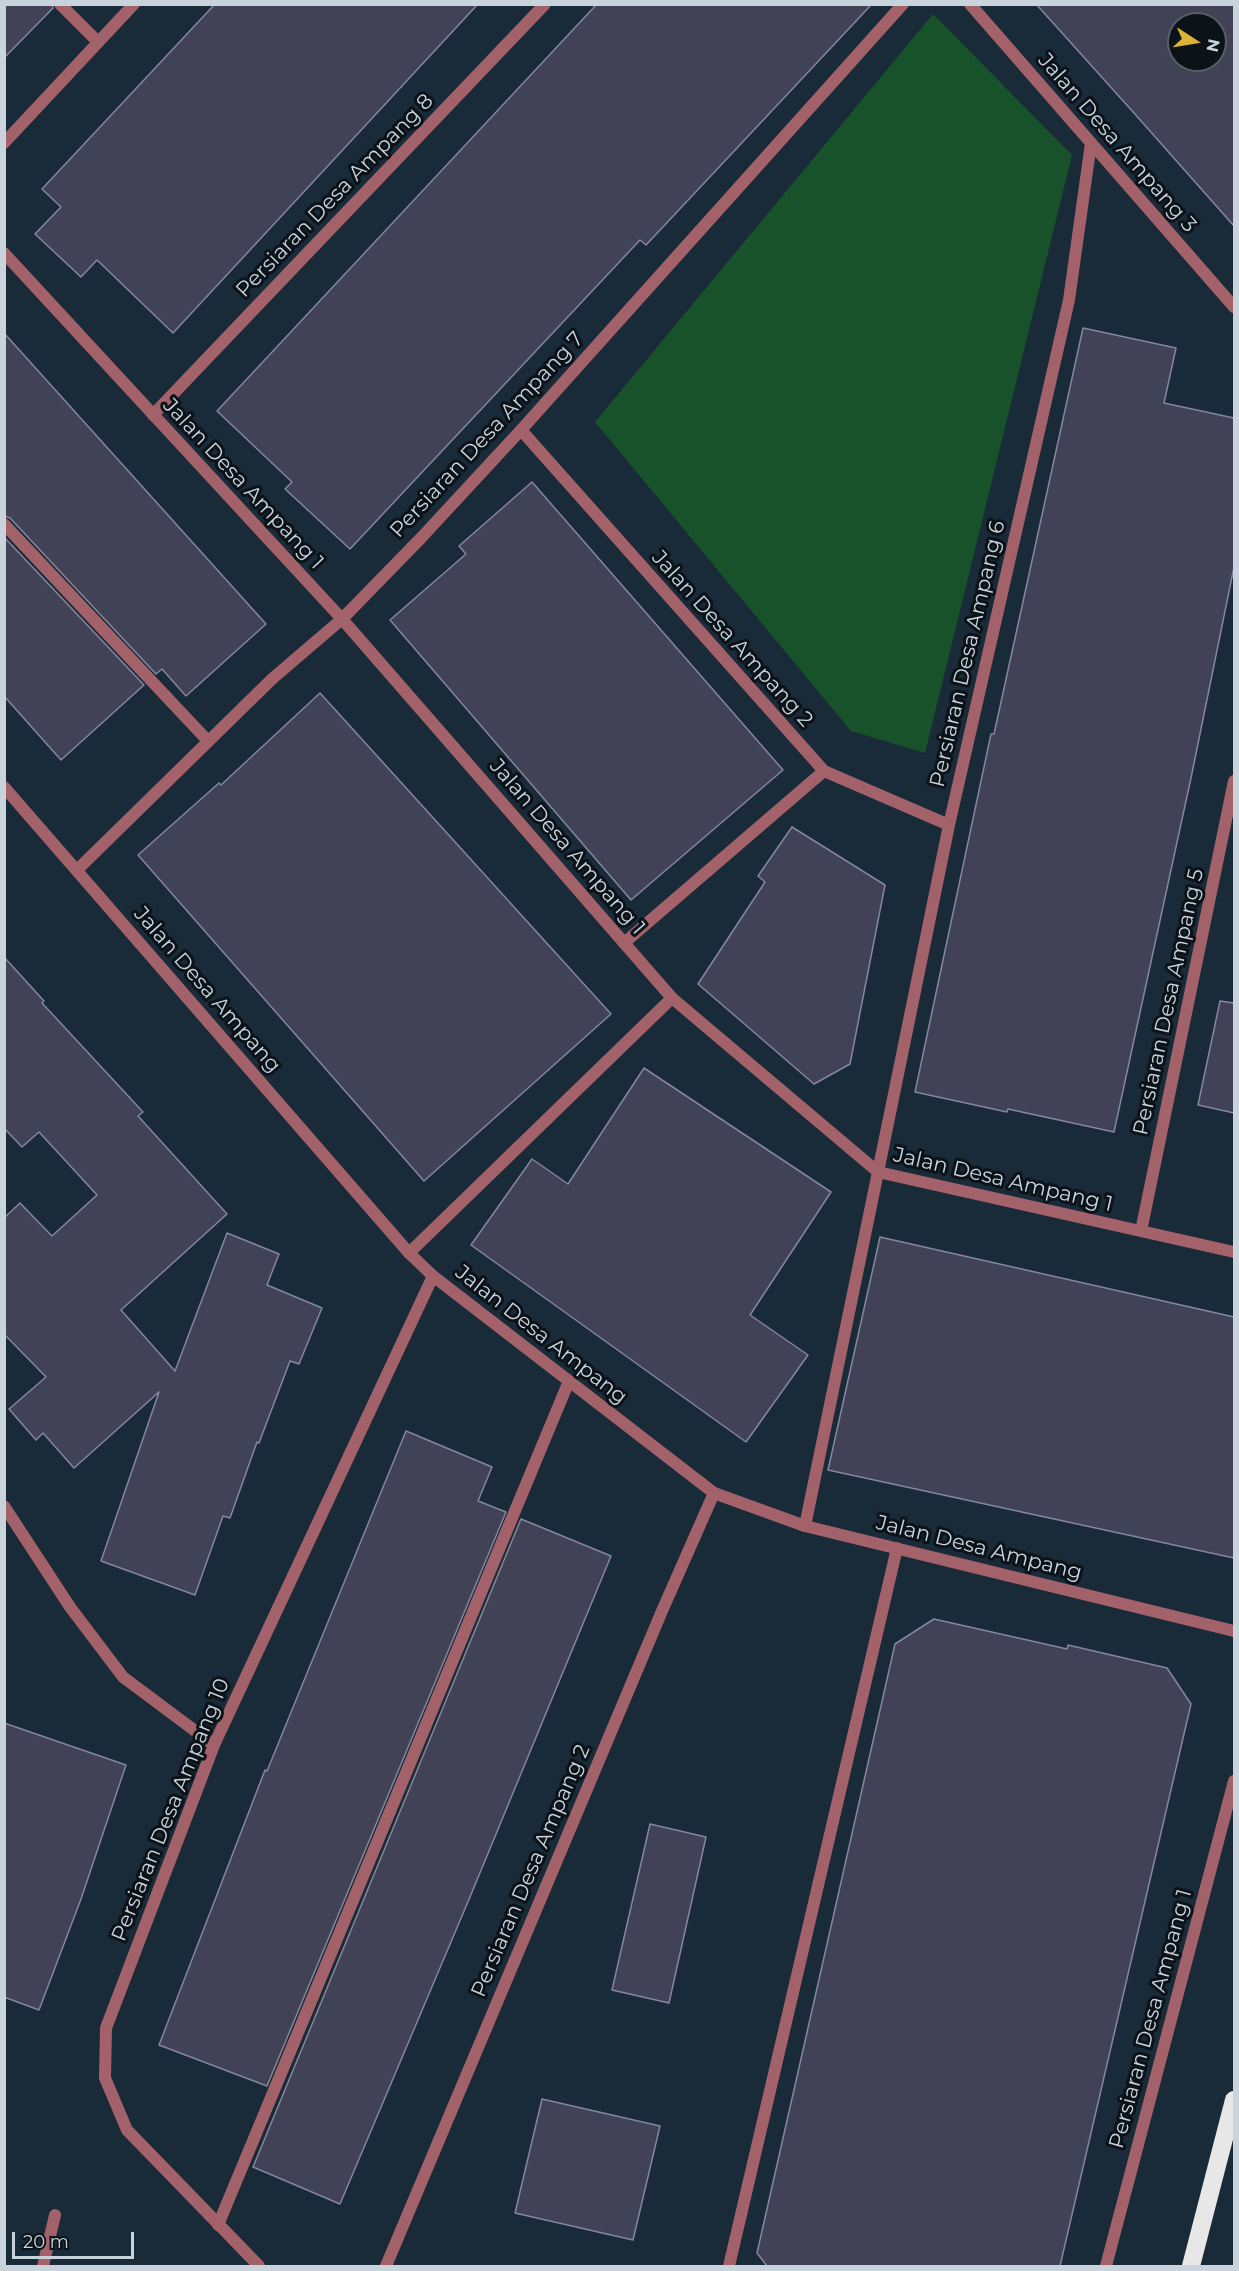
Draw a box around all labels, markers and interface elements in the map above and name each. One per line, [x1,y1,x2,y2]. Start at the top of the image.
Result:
north arrow [1167,12,1227,72]
text: N [1203,37,1224,54]
street label: Jalan Desa Ampang 3 [1032,48,1202,238]
street label: Persiaran Desa Ampang 8 [231,89,439,303]
street label: Persiaran Desa Ampang 7 [385,327,589,543]
street label: Jalan Desa Ampang 1 [157,393,329,575]
street label: Persiaran Desa Ampang 6 [925,518,1011,790]
street label: Jalan Desa Ampang 2 [646,546,818,732]
street label: Jalan Desa Ampang 1 [484,754,650,940]
street label: Persiaran Desa Ampang 5 [1128,866,1210,1138]
street label: Jalan Desa Ampang [128,902,286,1078]
street label: Jalan Desa Ampang 1 [891,1142,1115,1218]
street label: Jalan Desa Ampang [450,1260,632,1410]
street label: Jalan Desa Ampang [873,1510,1085,1586]
street label: Persiaran Desa Ampang 10 [107,1675,235,1945]
street label: Persiaran Desa Ampang 2 [466,1741,596,2001]
street label: Persiaran Desa Ampang 1 [1104,1887,1198,2151]
scale bar [15,2220,136,2258]
text: 20 m [23,2231,69,2253]

